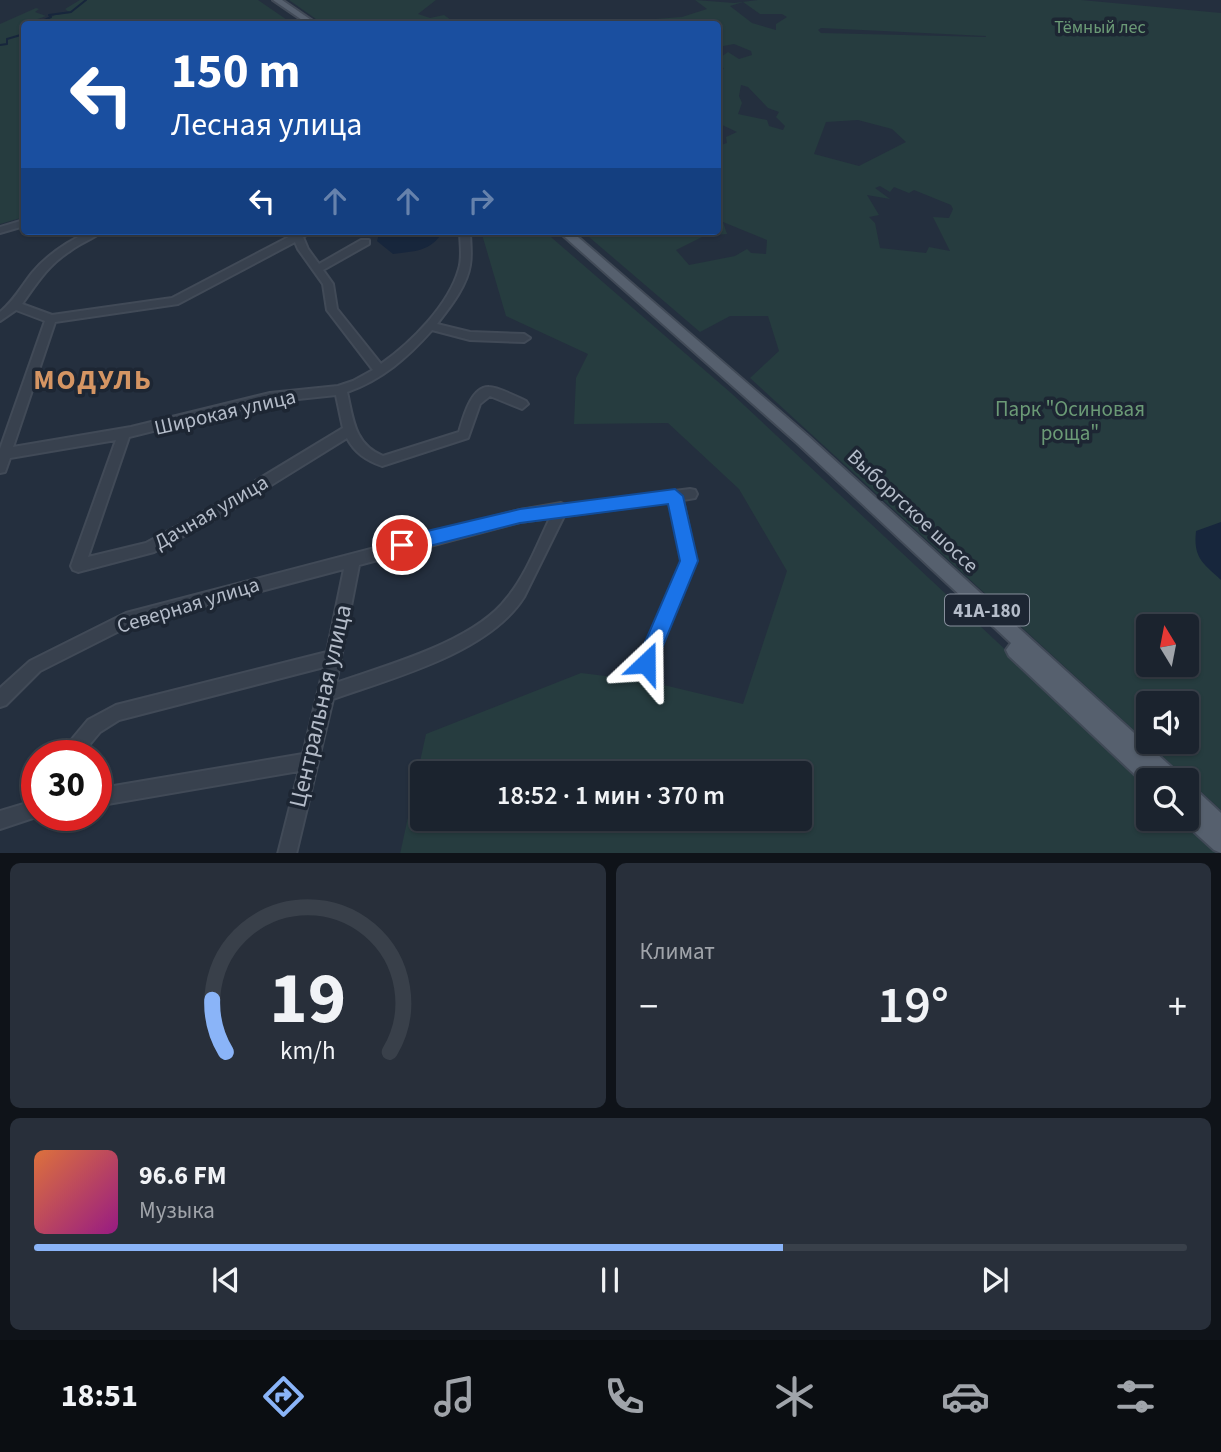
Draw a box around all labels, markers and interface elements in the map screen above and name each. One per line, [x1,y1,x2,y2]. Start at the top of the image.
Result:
park label: Тёмный лес [1054,15,1146,40]
text: 150 m [171,37,300,107]
icon: left [56,49,147,140]
text: Лесная улица [171,102,363,148]
icon: left [243,182,281,220]
icon: ahead [316,182,354,220]
icon: ahead [389,182,427,220]
icon: right [462,182,500,220]
district label: МОДУЛЬ [33,360,153,400]
street label: Широкая улица [151,381,299,443]
park label: Парк "Осиновая роща" [995,394,1145,448]
street label: Выборгское шоссе [841,442,985,580]
street label: Дачная улица [148,467,274,557]
pin [372,515,432,575]
icon: arrive [383,526,421,564]
street label: Северная улица [113,569,263,641]
road number: 41А-180 [945,594,1029,625]
street label: Центральная улица [280,601,361,811]
north arrow [1136,614,1199,677]
map controls [1136,614,1199,831]
position arrow [609,626,683,700]
button: sound [1136,691,1199,754]
speed limit sign: 30 [21,740,112,831]
button: search [1136,768,1199,831]
text: 18:52 · 1 мин · 370 m [497,777,725,814]
text: Климат [640,935,715,968]
text: 19 [269,947,346,1051]
text: 19° [878,969,949,1043]
text: − [640,980,658,1034]
text: + [1168,980,1187,1034]
text: km/h [280,1032,336,1068]
text: 96.6 FM [139,1157,227,1194]
text: Музыка [139,1194,215,1227]
icon: previous [207,1261,245,1299]
icon: pause [591,1261,629,1299]
icon: next [976,1261,1014,1299]
icon: directions [259,1372,308,1421]
icon: music [430,1372,479,1421]
icon: phone [600,1372,649,1421]
icon: climate [770,1372,819,1421]
icon: car [941,1372,990,1421]
icon: filters [1111,1372,1160,1421]
text: 18:51 [61,1373,138,1419]

